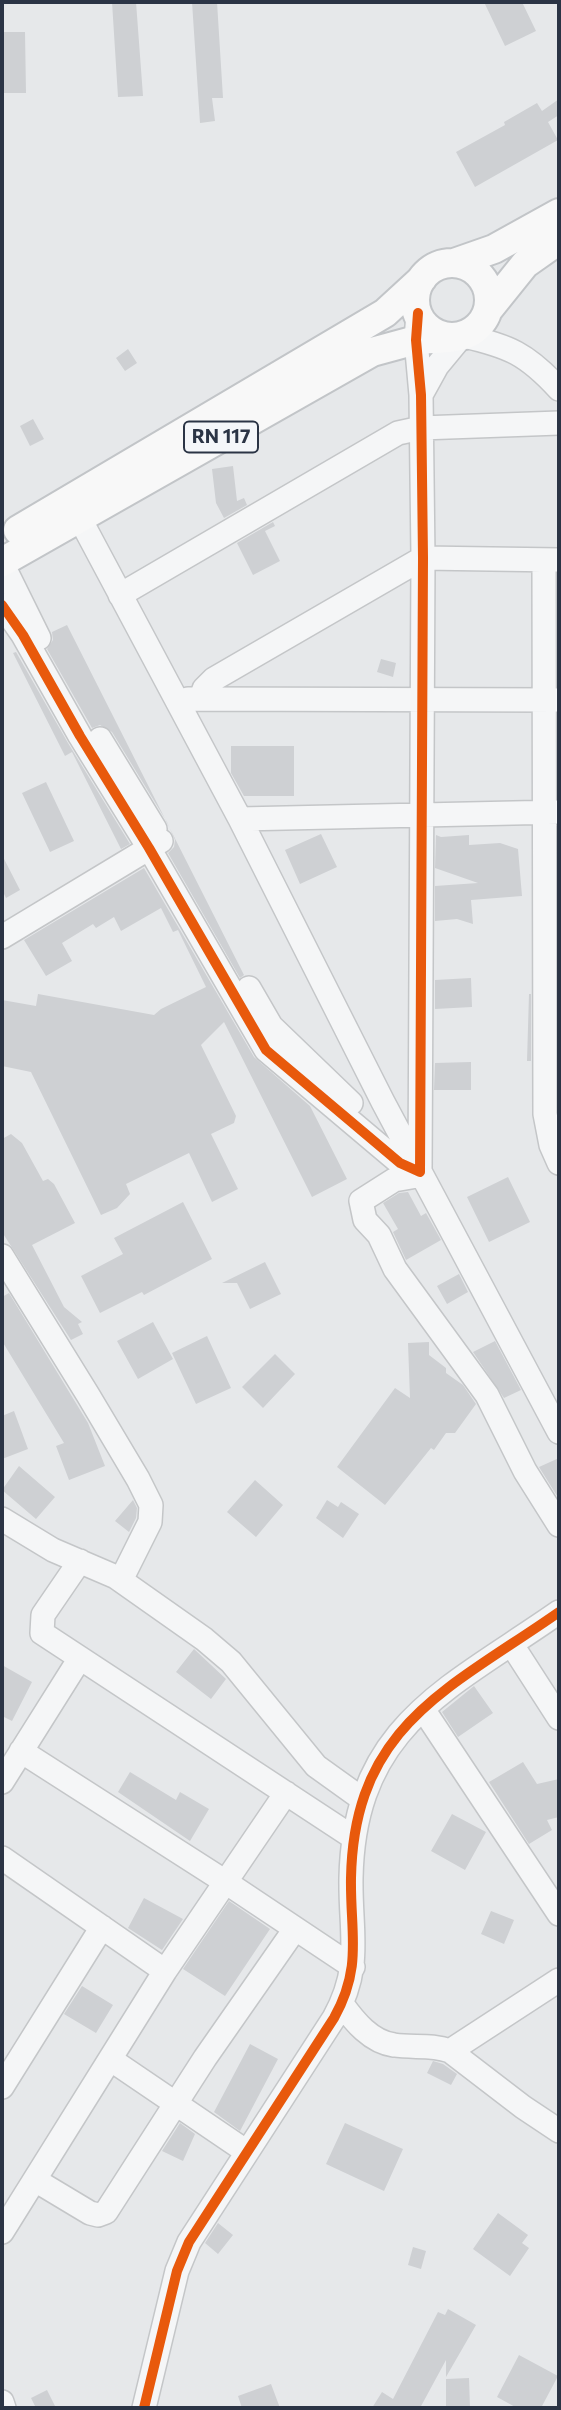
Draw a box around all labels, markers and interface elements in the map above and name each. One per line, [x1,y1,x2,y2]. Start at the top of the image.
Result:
road number: RN 117 [184,422,258,452]

